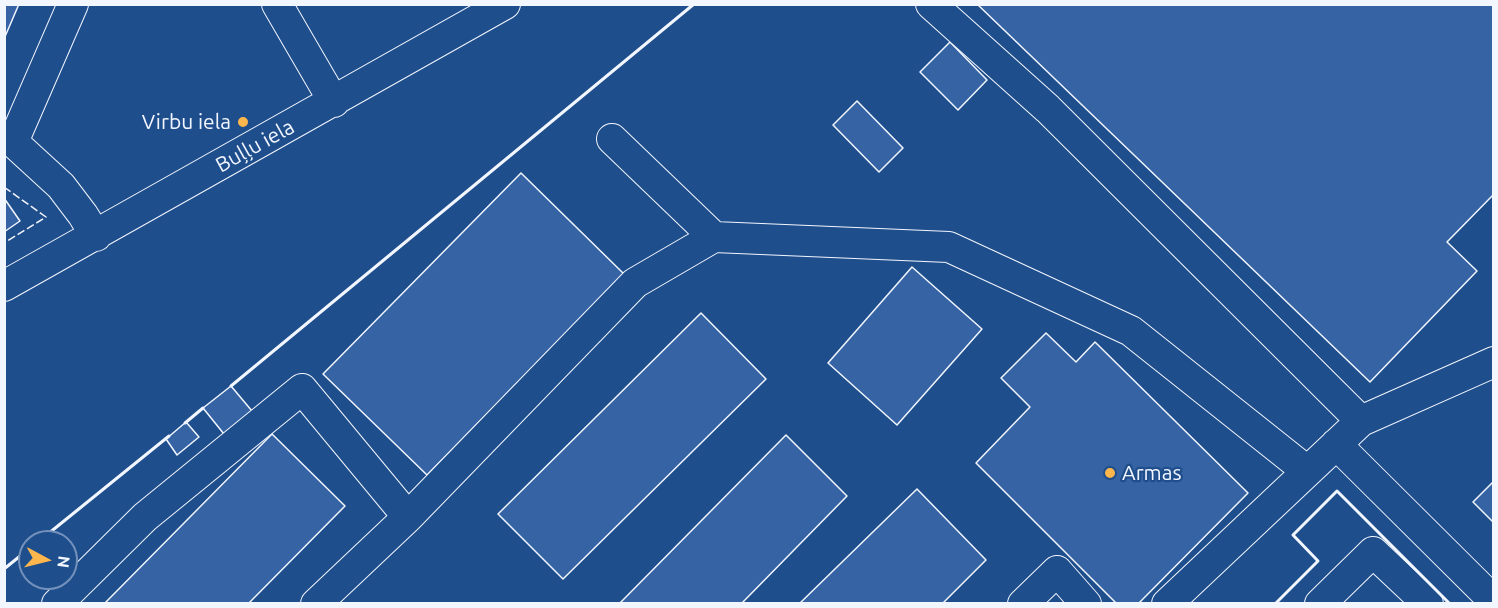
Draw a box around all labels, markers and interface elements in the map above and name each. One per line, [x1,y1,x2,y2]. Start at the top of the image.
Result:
place label: Virbu iela [142,109,231,135]
street label: Buļļu iela [211,114,299,178]
marker: Virbu iela [236,115,250,129]
place label: Armas [1122,460,1182,486]
marker: Armas [1103,466,1117,480]
north arrow [18,530,78,590]
text: N [54,555,74,569]

